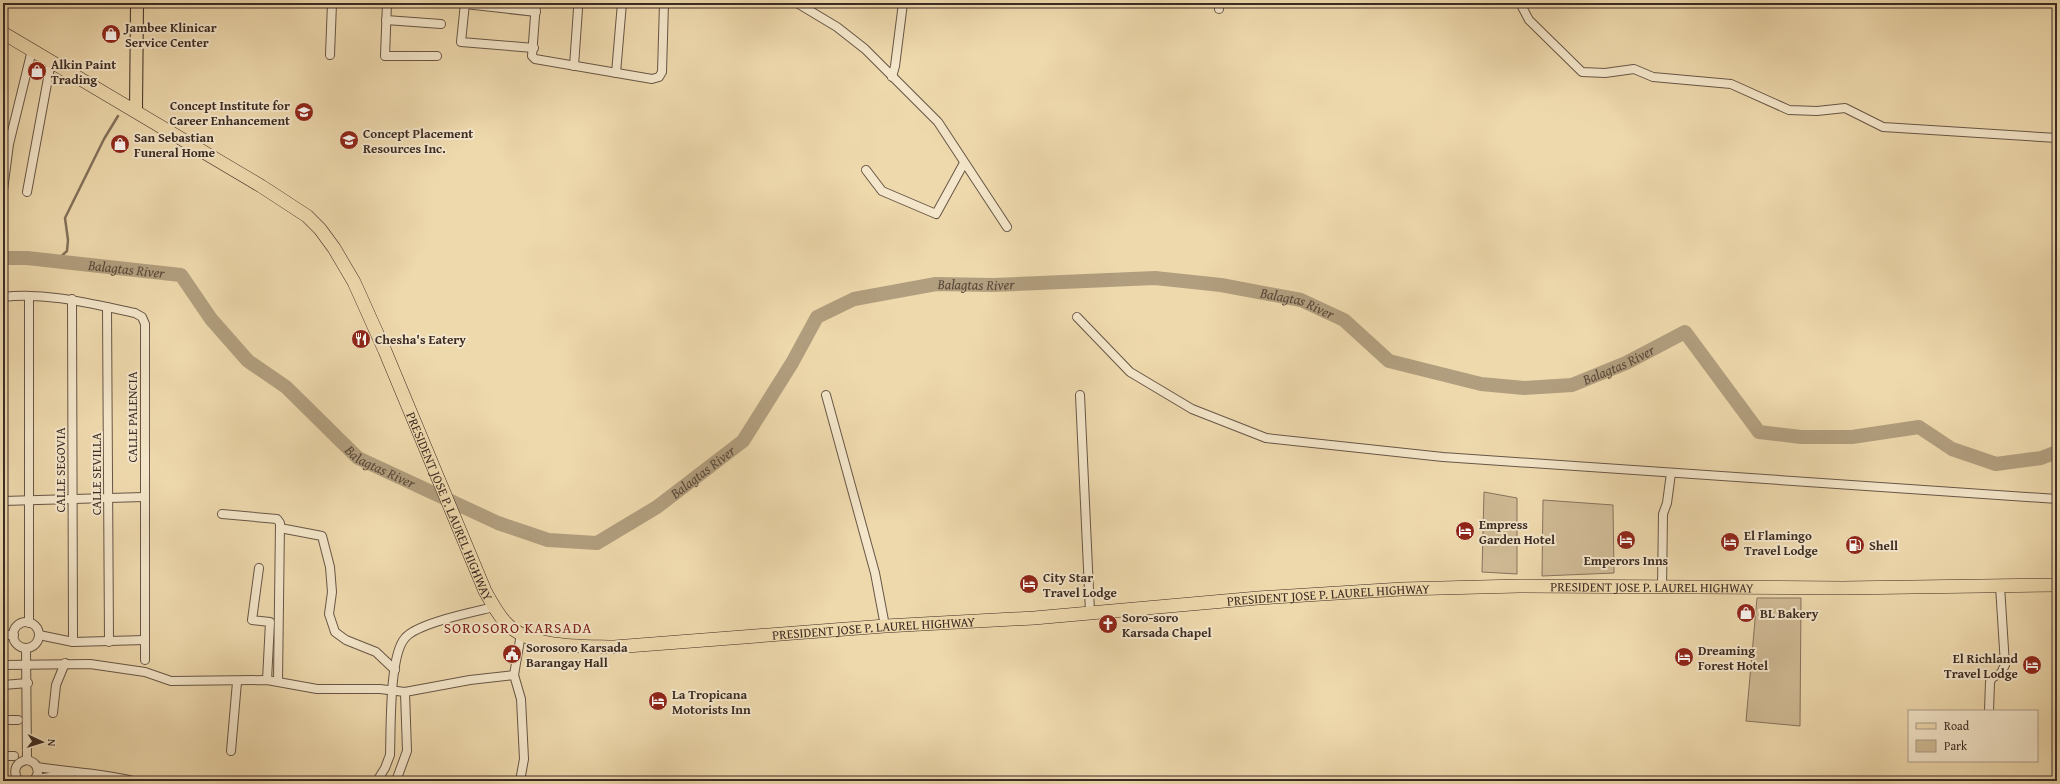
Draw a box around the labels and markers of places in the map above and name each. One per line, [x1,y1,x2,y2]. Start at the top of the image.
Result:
place label: Jambee Klinicar Service Center [123,18,217,52]
shop icon: Jambee Klinicar Service Center [100,23,122,45]
place label: Alkin Paint Trading [51,55,116,89]
shop icon: Alkin Paint Trading [26,60,48,82]
place label: Concept Institute for Career Enhancement [169,96,290,130]
school or university icon: Concept Institute for Career Enhancement [293,101,315,123]
place label: Concept Placement Resources Inc. [363,124,473,158]
place label: San Sebastian Funeral Home [134,128,215,162]
school or university icon: Concept Placement Resources Inc. [338,129,360,151]
shop icon: San Sebastian Funeral Home [109,133,131,155]
restaurant icon: Chesha's Eatery [350,328,372,350]
place label: Chesha's Eatery [375,330,466,349]
place label: Empress Garden Hotel [1479,515,1555,549]
hotel icon: Empress Garden Hotel [1454,520,1476,542]
place label: El Flamingo Travel Lodge [1744,526,1818,560]
hotel icon: Emperors Inns [1615,529,1637,551]
hotel icon: El Flamingo Travel Lodge [1719,531,1741,553]
fuel station icon: Shell [1844,534,1866,556]
place label: Shell [1869,536,1898,555]
place label: Emperors Inns [1584,551,1669,570]
place label: City Star Travel Lodge [1043,568,1117,602]
hotel icon: City Star Travel Lodge [1018,573,1040,595]
shop icon: BL Bakery [1735,602,1757,624]
place label: BL Bakery [1760,604,1819,623]
place label: Soro-soro Karsada Chapel [1122,608,1212,642]
church icon: Soro-soro Karsada Chapel [1097,613,1119,635]
place label: Sorosoro Karsada Barangay Hall [526,638,628,672]
place label: Dreaming Forest Hotel [1698,641,1768,675]
public building icon: Sorosoro Karsada Barangay Hall [501,643,523,665]
hotel icon: Dreaming Forest Hotel [1673,646,1695,668]
place label: El Richland Travel Lodge [1944,649,2019,683]
hotel icon: El Richland Travel Lodge [2021,654,2043,676]
place label: La Tropicana Motorists Inn [672,685,751,719]
hotel icon: La Tropicana Motorists Inn [647,690,669,712]

